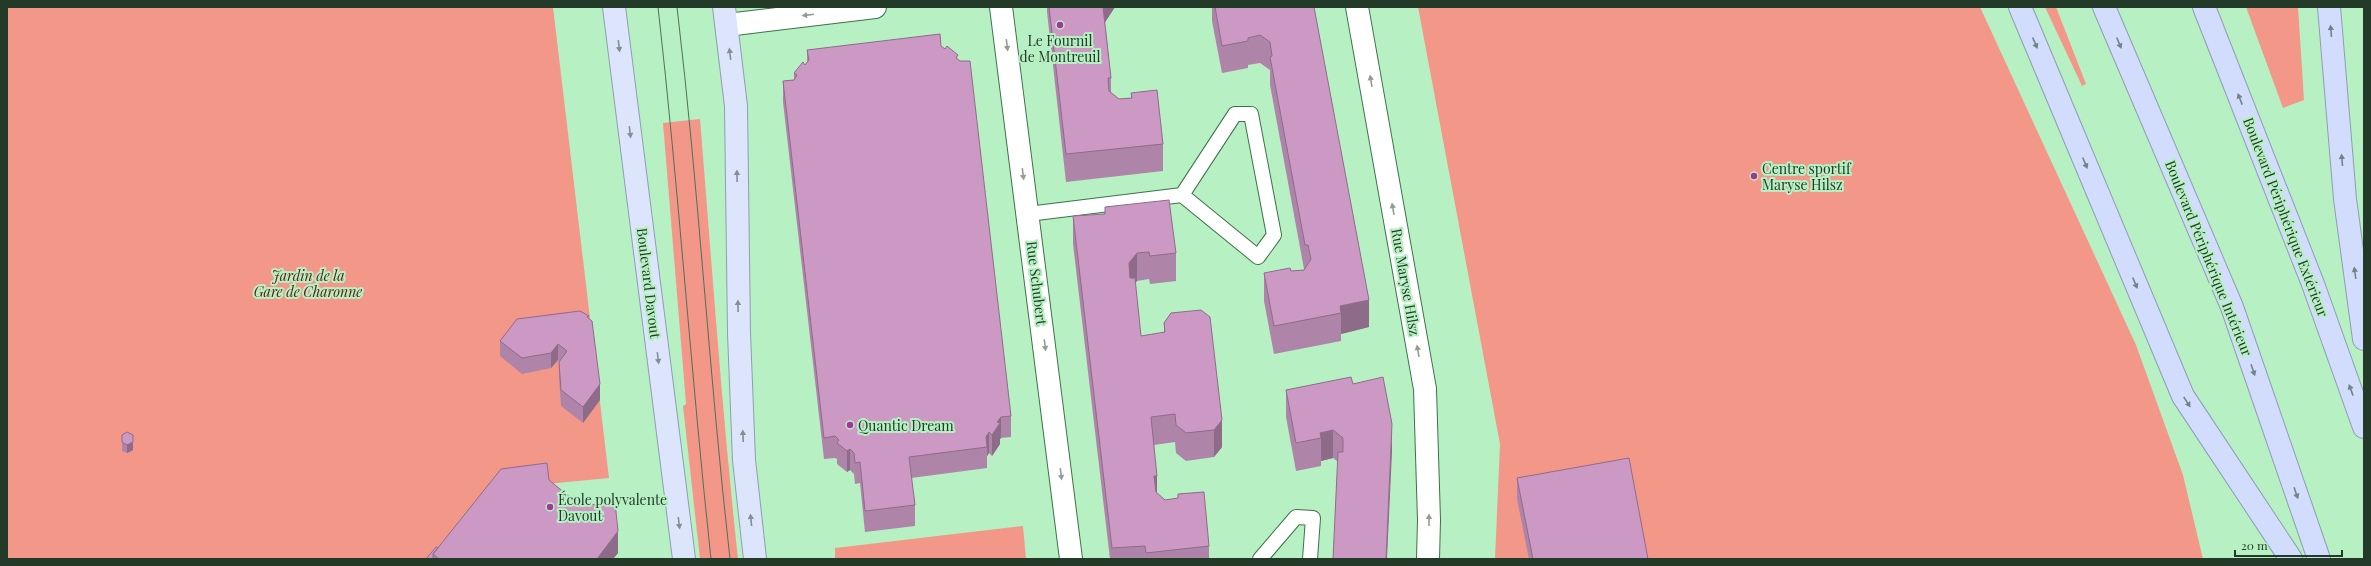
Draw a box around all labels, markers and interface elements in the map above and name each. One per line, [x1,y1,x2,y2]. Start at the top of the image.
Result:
one-way arrow [802,12,814,18]
marker: Le Fournil de Montreuil [1055,20,1065,30]
one-way arrow [2327,25,2334,37]
place label: Le Fournil de Montreuil [1020,31,1100,66]
one-way arrow [2031,37,2038,49]
one-way arrow [2116,37,2122,48]
one-way arrow [1004,39,1010,52]
one-way arrow [616,40,622,52]
one-way arrow [727,48,733,60]
one-way arrow [1367,75,1373,87]
one-way arrow [2237,92,2243,104]
street label: Boulevard Périphérique Extérieur [2239,115,2333,320]
one-way arrow [627,126,633,138]
one-way arrow [2338,154,2345,166]
one-way arrow [2082,157,2088,168]
street label: Boulevard Périphérique Intérieur [2161,157,2257,359]
place label: Centre sportif Maryse Hilsz [1762,159,1852,194]
one-way arrow [1020,168,1026,181]
one-way arrow [734,169,740,182]
marker: Centre sportif Maryse Hilsz [1749,171,1759,181]
one-way arrow [1390,203,1396,215]
street label: Boulevard Davout [633,227,665,340]
street label: Rue Maryse Hilsz [1387,227,1425,337]
street label: Rue Schubert [1022,240,1052,327]
park label: Jardin de la Gare de Charonne [254,266,362,301]
one-way arrow [2352,267,2358,279]
one-way arrow [2133,277,2139,289]
one-way arrow [735,300,742,312]
one-way arrow [1042,339,1048,351]
one-way arrow [1415,345,1421,357]
one-way arrow [655,352,661,364]
one-way arrow [2251,365,2257,377]
one-way arrow [2347,384,2353,396]
one-way arrow [2183,397,2191,407]
place label: Quantic Dream [858,416,954,435]
marker: Quantic Dream [845,420,855,430]
one-way arrow [740,430,747,442]
one-way arrow [1058,468,1064,480]
one-way arrow [2293,487,2299,499]
place label: École polyvalente Davout [558,490,667,525]
marker: École polyvalente Davout [545,502,555,512]
one-way arrow [1426,513,1432,526]
one-way arrow [748,514,754,526]
one-way arrow [676,517,682,529]
scale bar [2235,532,2342,558]
text: 20 m [2241,537,2268,553]

